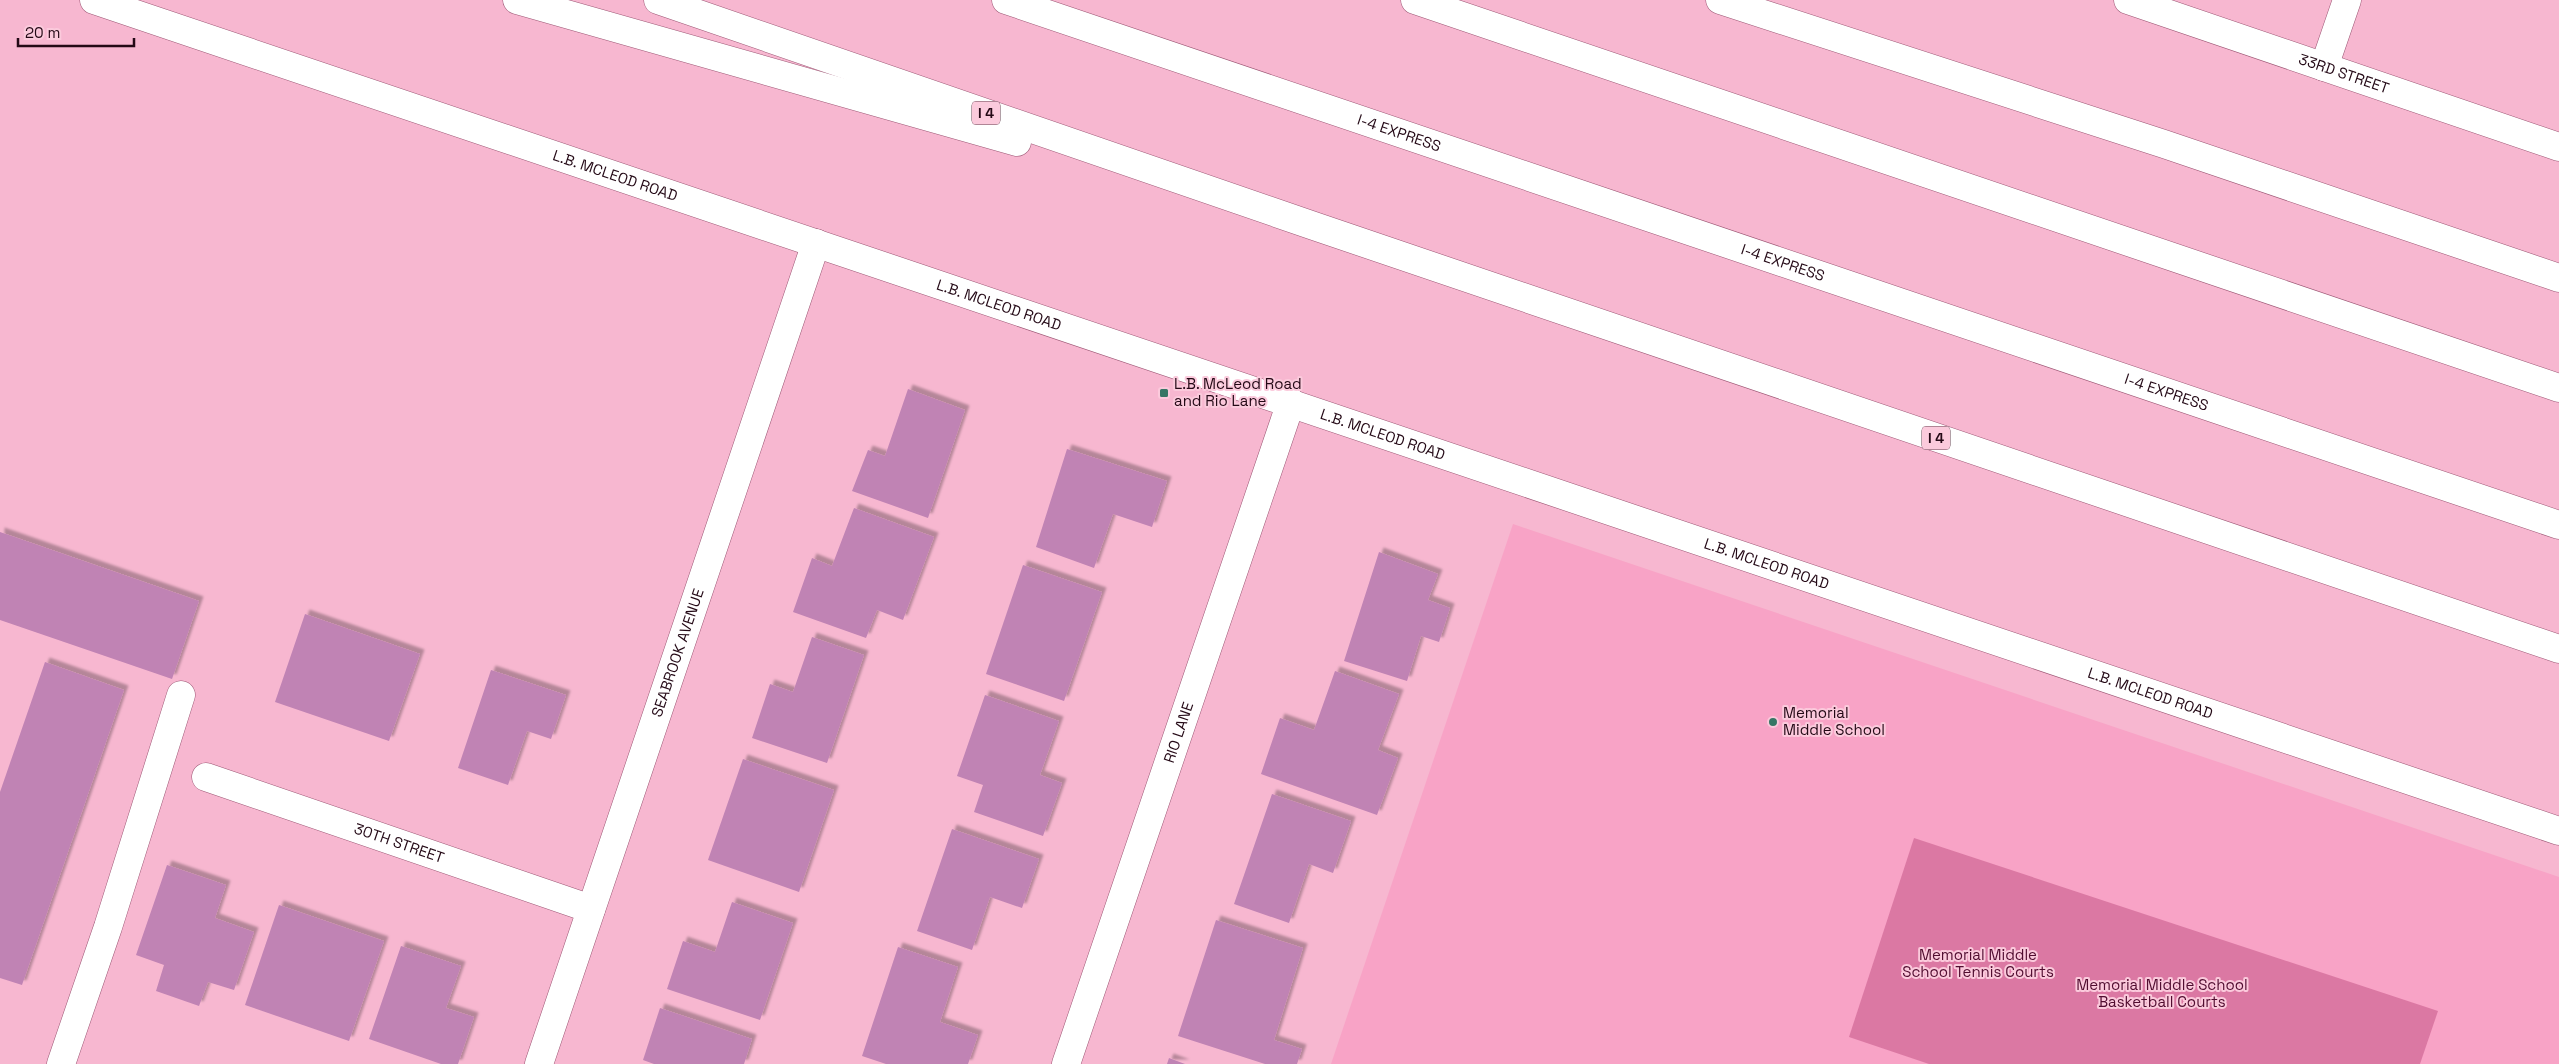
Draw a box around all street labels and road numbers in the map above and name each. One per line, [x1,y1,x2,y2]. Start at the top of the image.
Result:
street label: 33RD STREET [2296,49,2392,97]
road number: I 4 [972,102,1000,125]
street label: I-4 EXPRESS [1355,109,1444,155]
street label: L.B. MCLEOD ROAD [550,145,680,205]
street label: I-4 EXPRESS [1739,239,1827,285]
street label: L.B. MCLEOD ROAD [934,275,1064,334]
street label: I-4 EXPRESS [2122,369,2211,415]
street label: L.B. MCLEOD ROAD [1318,404,1448,464]
road number: I 4 [1922,426,1950,449]
street label: L.B. MCLEOD ROAD [1702,533,1832,593]
street label: SEABROOK AVENUE [647,586,708,719]
street label: L.B. MCLEOD ROAD [2086,663,2215,723]
street label: RIO LANE [1159,700,1197,765]
street label: 30TH STREET [352,818,447,867]

